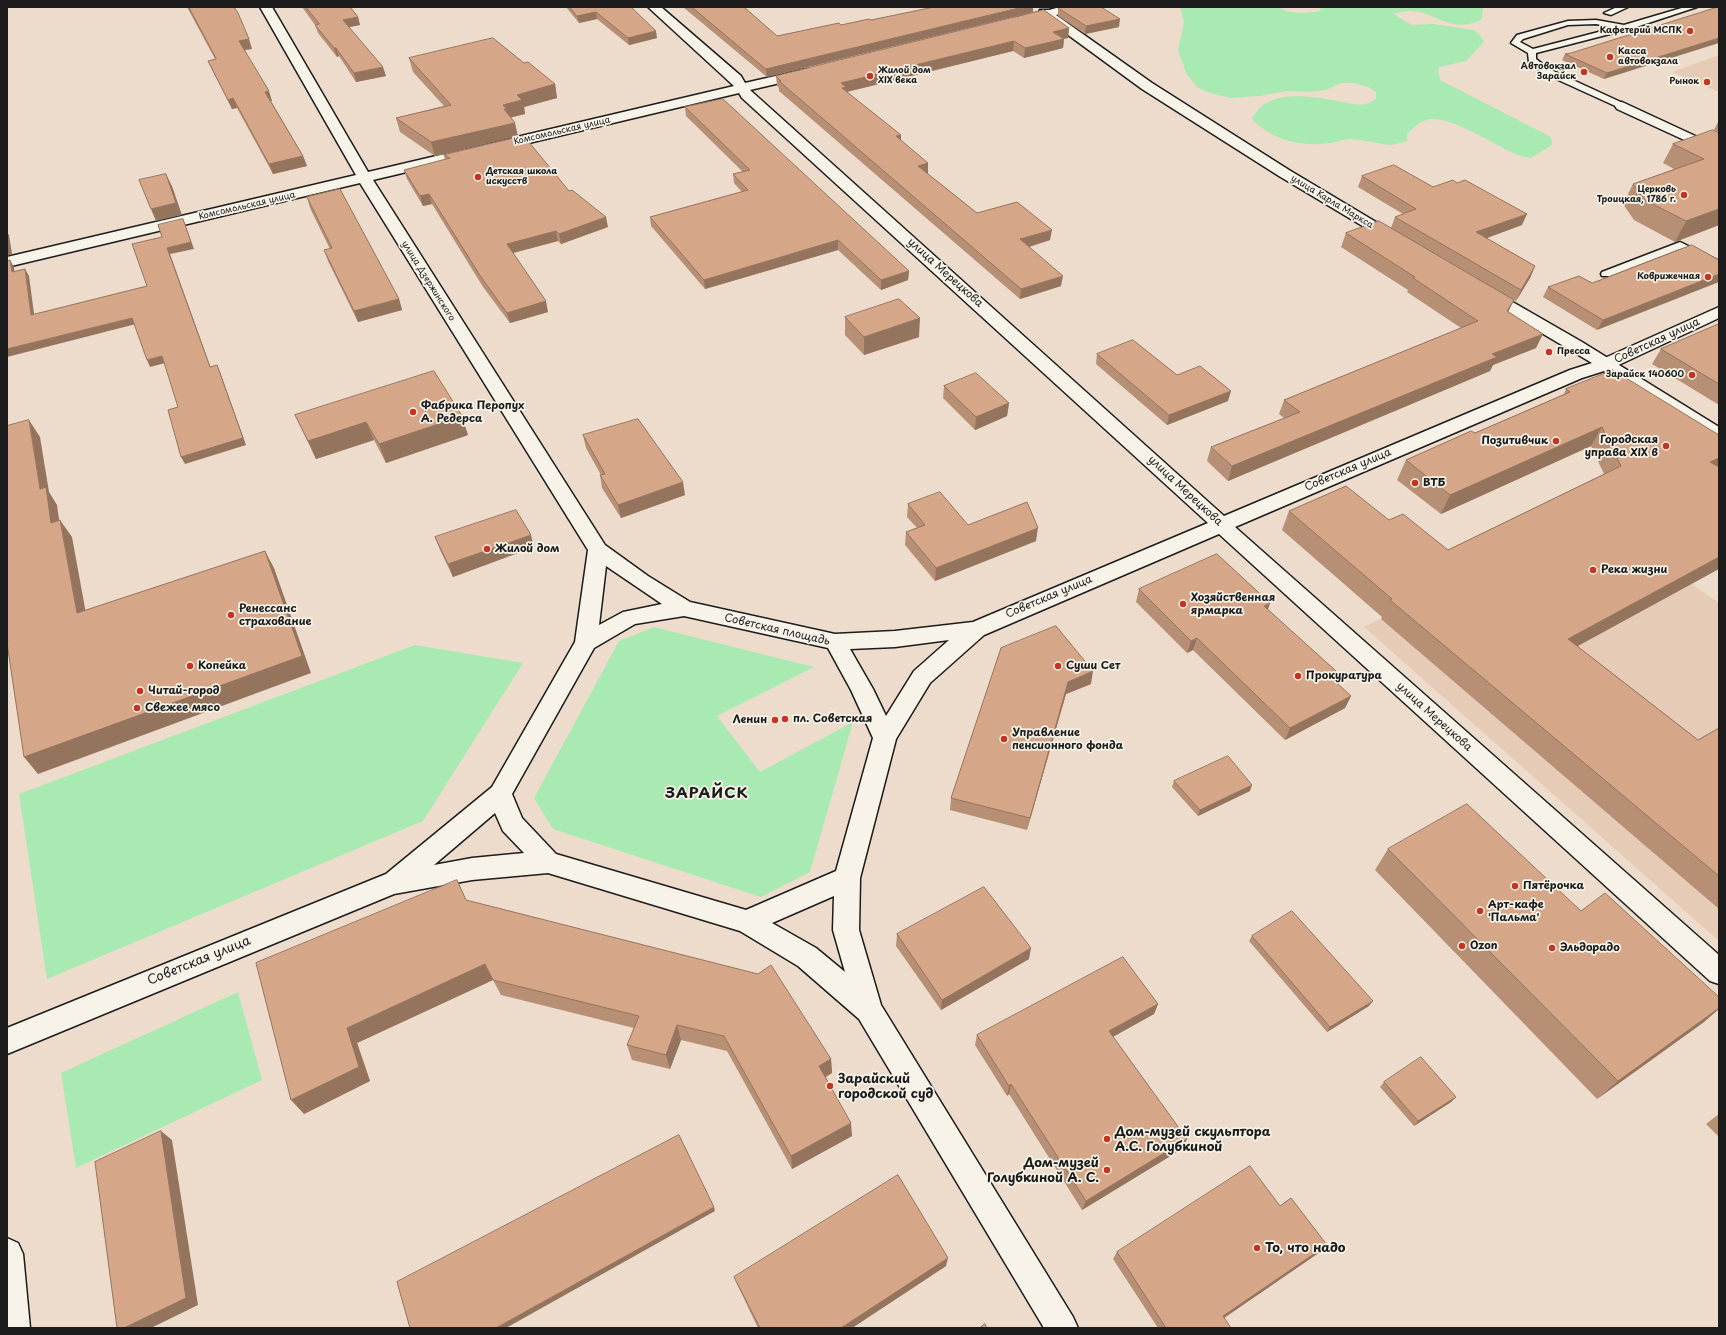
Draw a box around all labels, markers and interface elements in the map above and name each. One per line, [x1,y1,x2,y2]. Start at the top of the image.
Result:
place label: Кафетерий МСПК [1600,26,1682,36]
marker: Кафетерий МСПК [1685,26,1695,36]
place label: Касса автовокзала [1618,47,1678,68]
marker: Касса автовокзала [1605,52,1615,62]
place label: Автовокзал Зарайск [1521,62,1576,83]
place label: Жилой дом XIX века [878,66,931,87]
marker: Автовокзал Зарайск [1579,67,1589,77]
marker: Жилой дом XIX века [865,71,875,81]
place label: Рынок [1669,77,1699,87]
marker: Рынок [1702,77,1712,87]
street label: Комсомольская улица [513,115,611,147]
place label: Детская школа искусств [486,167,557,188]
marker: Детская школа искусств [473,172,483,182]
street label: улица Карла Маркса [1289,173,1375,231]
place label: Церковь Троицкая, 1786 г. [1597,185,1676,206]
street label: Комсомольская улица [198,190,296,222]
marker: Церковь Троицкая, 1786 г. [1679,190,1689,200]
street label: улица Мерецкова [905,236,985,310]
street label: улица Дзержинского [399,239,457,323]
place label: Коврижечная [1637,272,1700,282]
marker: Коврижечная [1703,272,1713,282]
street label: Советская улица [1612,315,1702,367]
marker: Пресса [1544,347,1554,357]
place label: Пресса [1557,347,1590,357]
place label: Зарайск 140600 [1606,370,1684,380]
marker: Зарайск 140600 [1687,370,1697,380]
place label: Фабрика Перопух А. Редерса [421,399,524,425]
marker: Фабрика Перопух А. Редерса [408,407,418,417]
place label: Городская управа XIX в [1585,433,1658,459]
place label: Позитивчик [1481,434,1548,448]
marker: Позитивчик [1551,436,1561,446]
marker: Городская управа XIX в [1661,441,1671,451]
street label: Советская улица [1303,446,1393,494]
street label: улица Мерецкова [1145,453,1225,529]
place label: ВТБ [1423,476,1445,490]
marker: ВТБ [1410,478,1420,488]
place label: Жилой дом [495,542,559,556]
marker: Жилой дом [482,544,492,554]
place label: Река жизни [1601,563,1667,577]
marker: Река жизни [1588,565,1598,575]
street label: Советская улица [1004,573,1094,621]
place label: Хозяйственная ярмарка [1191,591,1275,617]
marker: Хозяйственная ярмарка [1178,599,1188,609]
place label: Ренессанс страхование [239,602,312,628]
marker: Ренессанс страхование [226,610,236,620]
street label: Советская площадь [723,611,831,649]
place label: Копейка [198,659,246,673]
place label: Суши Сет [1066,659,1120,673]
marker: Копейка [185,661,195,671]
marker: Суши Сет [1053,661,1063,671]
place label: Прокуратура [1306,669,1382,683]
marker: Прокуратура [1293,671,1303,681]
street label: улица Мерецкова [1394,680,1474,754]
place label: Читай-город [148,684,219,698]
marker: Читай-город [135,686,145,696]
place label: Свежее мясо [145,701,220,715]
marker: Свежее мясо [132,703,142,713]
place label: пл. Советская [793,712,872,726]
place label: Ленин [733,713,767,727]
marker: пл. Советская [780,714,790,724]
marker: Ленин [770,715,780,725]
place label: Управление пенсионного фонда [1012,726,1123,752]
marker: Управление пенсионного фонда [999,734,1009,744]
district label: ЗАРАЙСК [666,785,748,803]
place label: Пятёрочка [1523,879,1584,893]
marker: Пятёрочка [1510,881,1520,891]
place label: Арт-кафе 'Пальма' [1488,898,1544,924]
marker: Арт-кафе 'Пальма' [1475,906,1485,916]
street label: Советская улица [145,933,253,989]
place label: Ozon [1470,939,1498,953]
marker: Ozon [1457,941,1467,951]
place label: Эльдорадо [1560,941,1620,955]
marker: Эльдорадо [1547,943,1557,953]
place label: Зарайский городской суд [838,1071,933,1102]
marker: Зарайский городской суд [825,1081,835,1091]
place label: Дом-музей скульптора А.С. Голубкиной [1115,1124,1271,1155]
marker: Дом-музей скульптора А.С. Голубкиной [1102,1134,1112,1144]
place label: Дом-музей Голубкиной А. С. [987,1155,1099,1186]
marker: Дом-музей Голубкиной А. С. [1102,1165,1112,1175]
place label: То, что надо [1265,1240,1345,1256]
marker: То, что надо [1252,1243,1262,1253]

